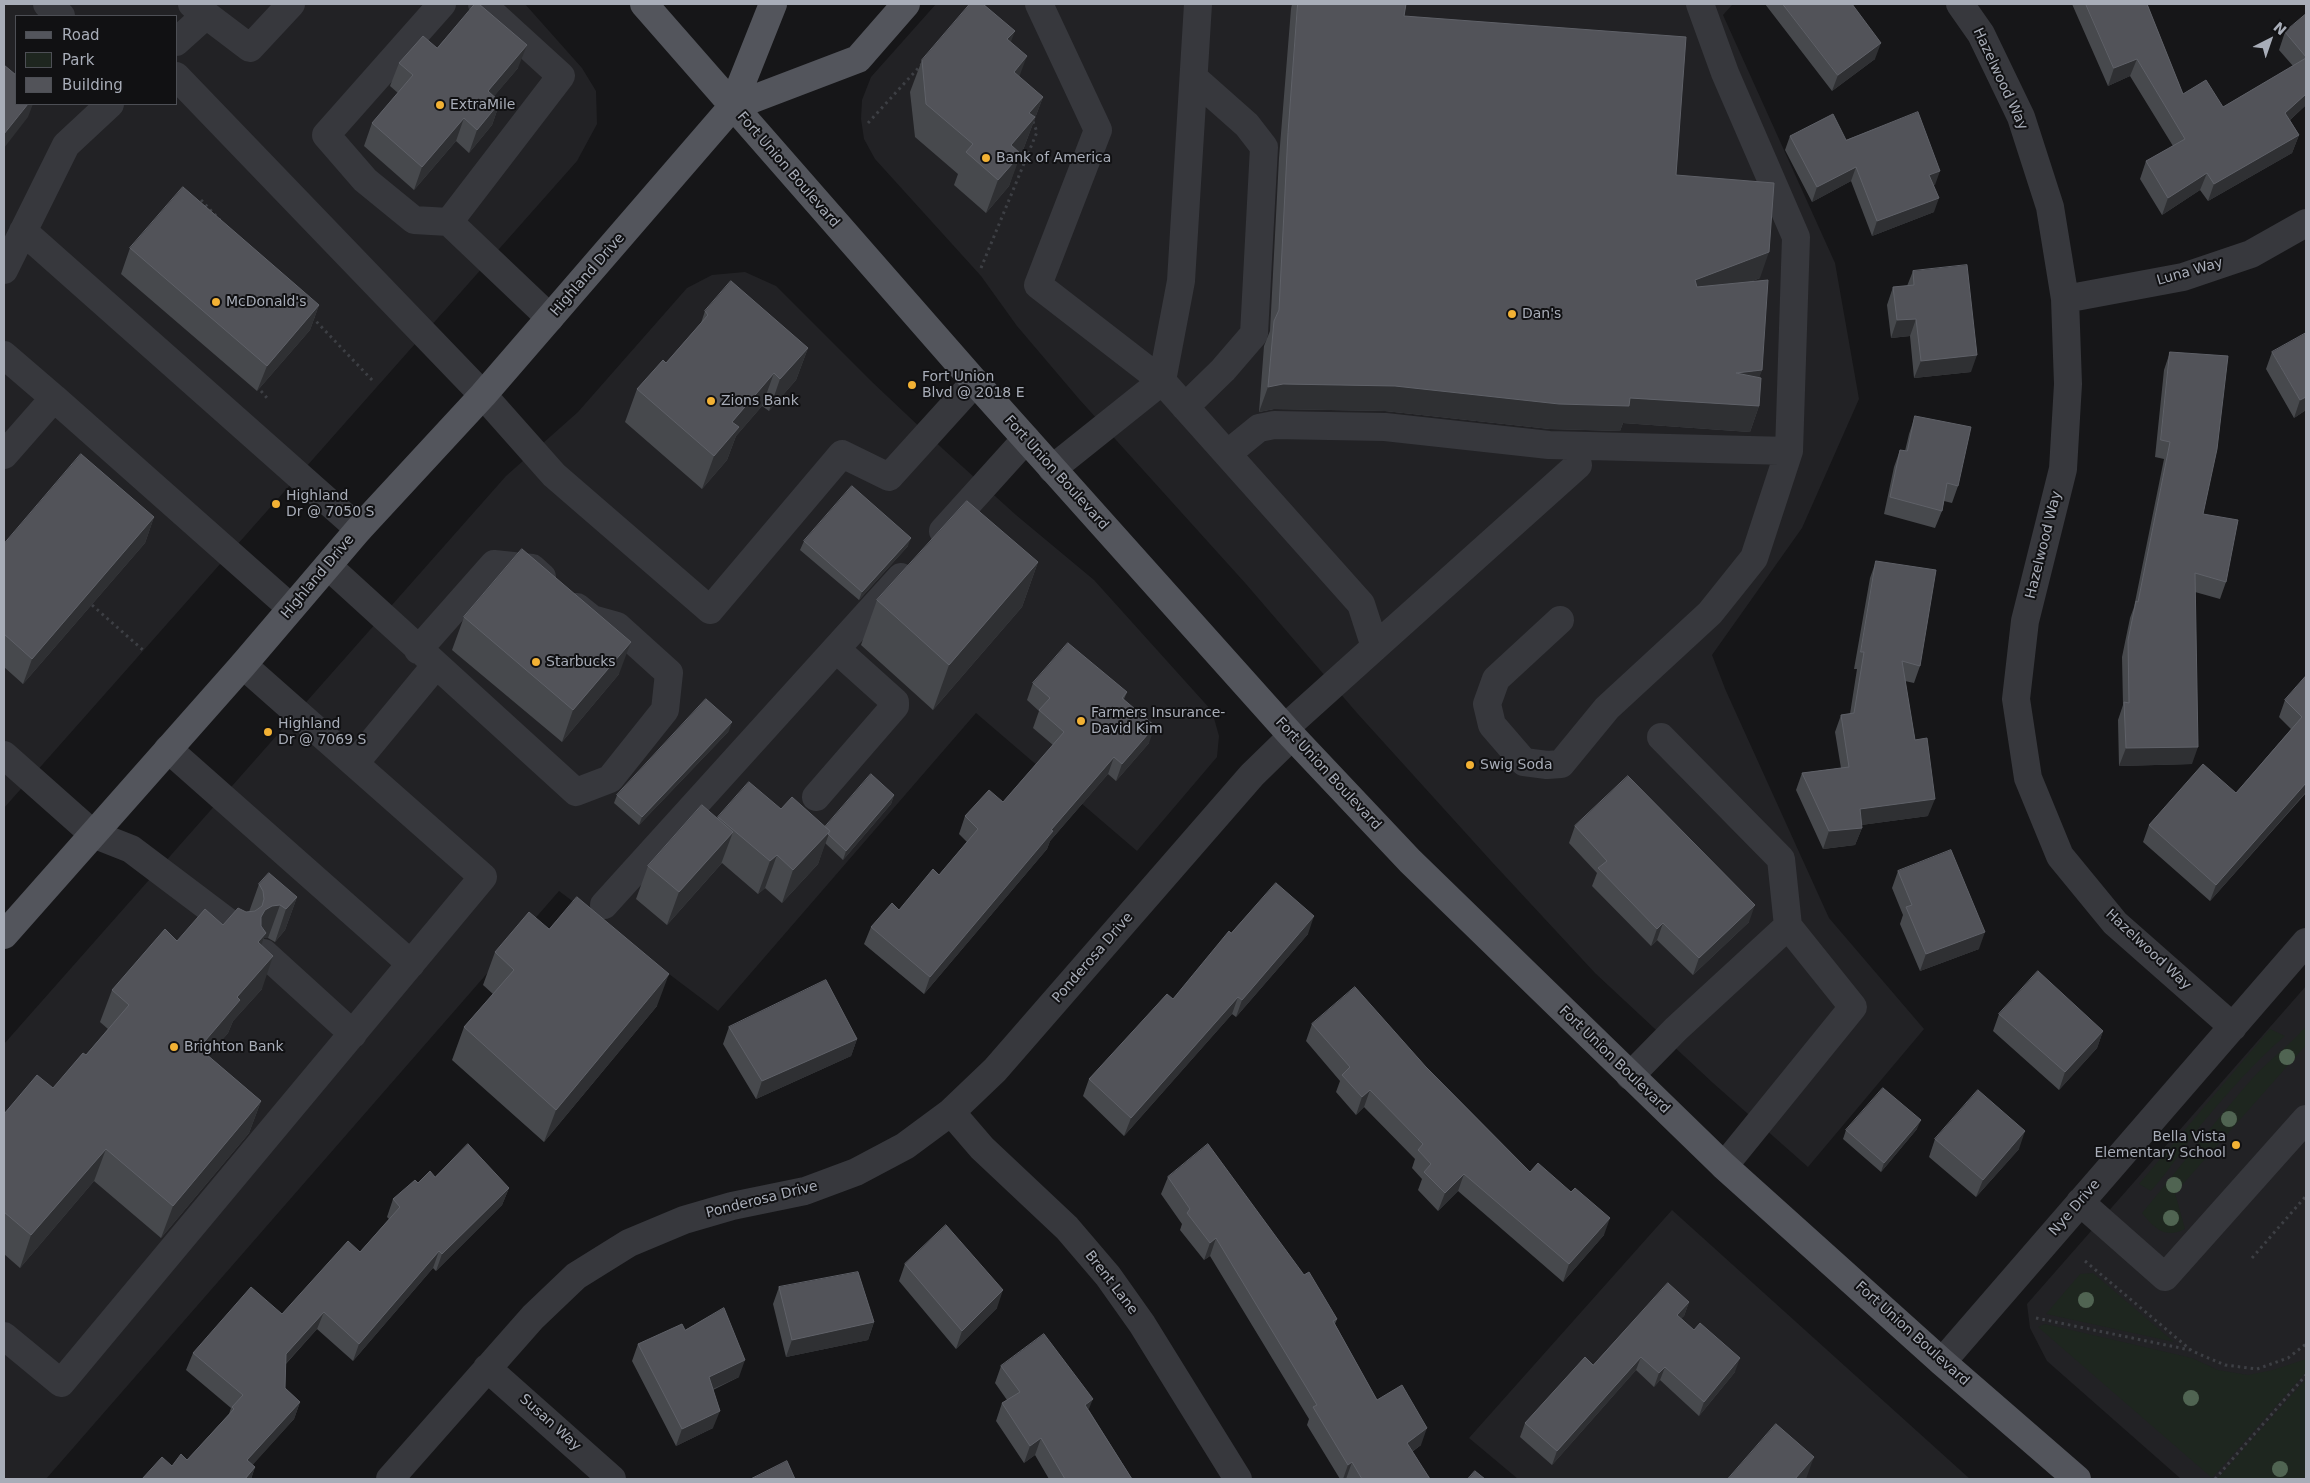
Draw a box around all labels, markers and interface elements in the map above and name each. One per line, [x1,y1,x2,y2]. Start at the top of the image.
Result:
legend [15,15,178,105]
north arrow [2245,15,2295,65]
text: N [2270,19,2290,39]
street label: Hazelwood Way [1969,25,2031,133]
text: Road [62,26,100,44]
text: Park [62,51,94,69]
text: Building [62,76,123,94]
place label: ExtraMile [450,97,515,113]
marker: ExtraMile [434,99,446,111]
street label: Fort Union Boulevard [733,109,843,231]
place label: Bank of America [996,150,1111,166]
marker: Bank of America [980,152,992,164]
street label: Highland Drive [547,230,629,320]
street label: Luna Way [2155,255,2225,289]
place label: McDonald's [226,294,306,310]
marker: McDonald's [210,296,222,308]
place label: Dan's [1522,306,1561,322]
marker: Dan's [1506,308,1518,320]
place label: Fort Union Blvd @ 2018 E [922,369,1024,402]
marker: Fort Union Blvd @ 2018 E [906,379,918,391]
place label: Zions Bank [721,393,799,409]
marker: Zions Bank [705,395,717,407]
street label: Fort Union Boulevard [1000,413,1112,533]
place label: Highland Dr @ 7050 S [286,488,374,520]
street label: Hazelwood Way [2022,489,2066,601]
marker: Highland Dr @ 7050 S [270,498,282,510]
street label: Highland Drive [278,532,358,622]
place label: Starbucks [546,654,616,670]
marker: Starbucks [530,656,542,668]
place label: Farmers Insurance- David Kim [1091,705,1225,738]
street label: Fort Union Boulevard [1272,714,1384,834]
marker: Farmers Insurance- David Kim [1075,715,1087,727]
place label: Highland Dr @ 7069 S [278,716,366,749]
marker: Highland Dr @ 7069 S [262,726,274,738]
place label: Swig Soda [1480,757,1552,773]
marker: Swig Soda [1464,759,1476,771]
street label: Hazelwood Way [2102,906,2194,994]
street label: Ponderosa Drive [1049,909,1137,1007]
street label: Fort Union Boulevard [1555,1003,1673,1117]
place label: Brighton Bank [184,1039,284,1055]
marker: Brighton Bank [168,1041,180,1053]
place label: Bella Vista Elementary School [2094,1129,2226,1162]
marker: Bella Vista Elementary School [2230,1139,2242,1151]
street label: Nye Drive [2046,1176,2104,1240]
street label: Ponderosa Drive [704,1178,820,1222]
street label: Brent Lane [1081,1248,1141,1318]
street label: Fort Union Boulevard [1852,1278,1972,1390]
street label: Susan Way [516,1391,584,1455]

